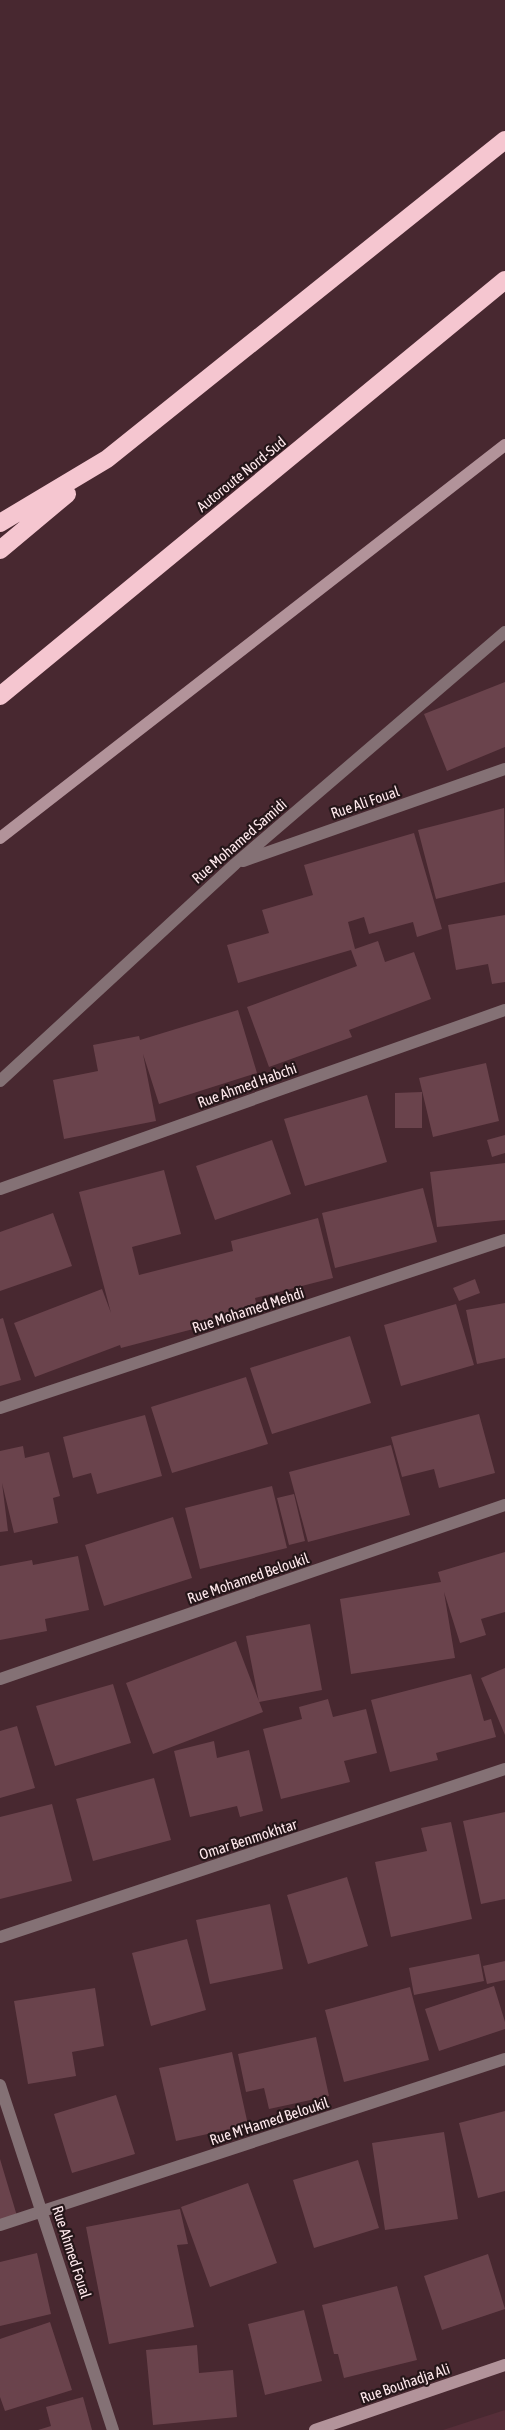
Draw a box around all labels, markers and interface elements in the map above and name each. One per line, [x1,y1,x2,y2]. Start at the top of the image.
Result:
street label: Autoroute Nord-Sud [193,433,289,515]
street label: Rue Ali Foual [328,782,402,822]
street label: Rue Mohamed Samidi [188,795,290,887]
street label: Rue Ahmed Habchi [195,1059,299,1111]
street label: Rue Mohamed Mehdi [190,1284,306,1336]
street label: Rue Mohamed Beloukil [185,1549,311,1607]
street label: Omar Benmokhtar [197,1815,300,1863]
street label: Rue M'Hamed Beloukil [207,2094,331,2148]
street label: Rue Ahmed Foual [49,2204,95,2300]
street label: Rue Bouhadja Ali [358,2360,452,2406]

